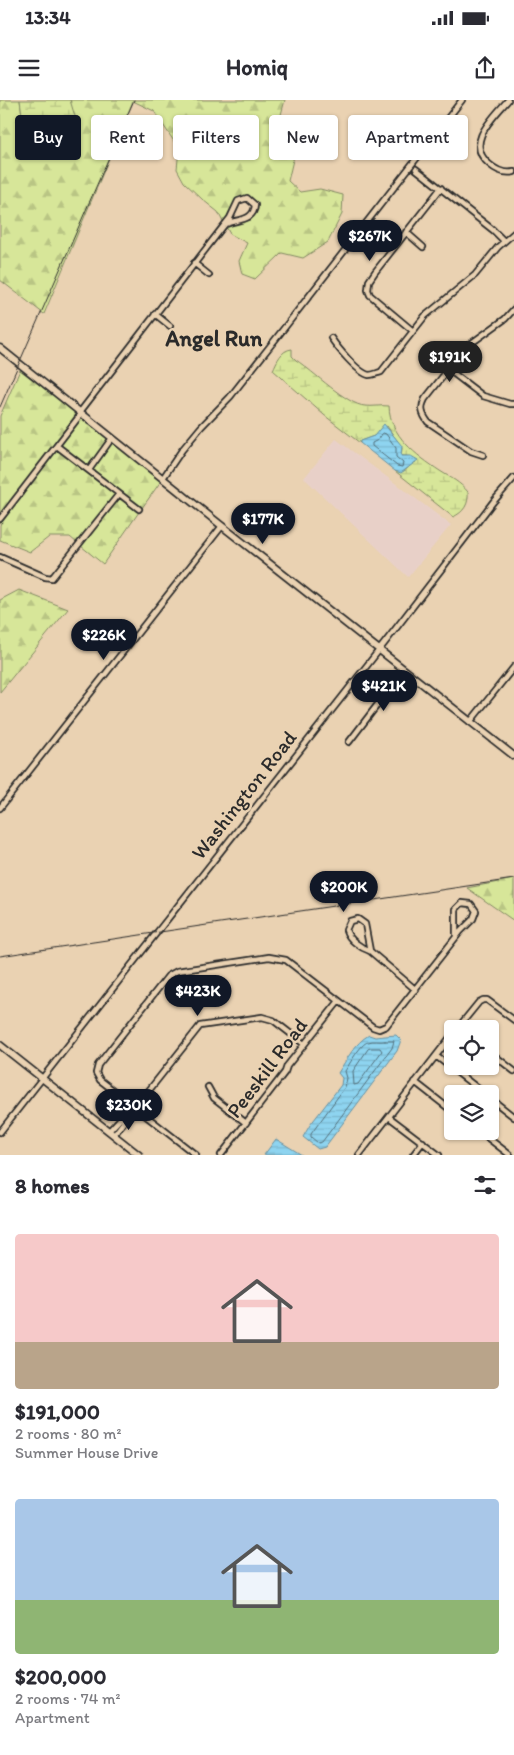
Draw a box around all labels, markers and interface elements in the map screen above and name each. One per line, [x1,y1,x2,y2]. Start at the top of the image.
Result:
text: 13:34 [25,6,71,29]
icon: menu [15,54,43,82]
text: Homiq [226,54,288,81]
icon: share [471,54,499,82]
chip: Buy [15,115,81,160]
chip: Rent [91,115,163,160]
chip: Filters [173,115,259,160]
chip: New [269,115,338,160]
chip: Apartment [348,115,468,160]
pin: $267K [335,220,405,262]
text: $267K [348,226,392,245]
district label: Angel Run [164,325,263,352]
pin: $191K [415,340,485,383]
text: $191K [429,347,471,366]
pin: $177K [228,502,298,545]
text: $177K [242,509,284,528]
pin: $226K [69,618,139,661]
text: $226K [82,625,126,644]
pin: $421K [349,670,419,712]
text: $421K [362,676,406,695]
street label: Washington Road [186,725,302,864]
pin: $200K [309,870,379,913]
text: $200K [321,877,367,896]
pin: $423K [163,974,233,1017]
text: $423K [175,981,221,1000]
street label: Peeskill Road [221,1013,312,1122]
map controls [444,1020,499,1140]
button: locate [444,1020,499,1075]
button: layers [444,1085,499,1140]
pin: $230K [94,1088,164,1131]
text: $230K [106,1095,152,1114]
icon: filters [471,1171,499,1199]
text: 8 homes [15,1173,90,1198]
icon: home [212,1266,302,1356]
text: $191,000 [15,1399,100,1424]
text: 2 rooms · 80 m² [15,1424,121,1443]
text: Summer House Drive [15,1443,158,1462]
icon: home [212,1531,302,1621]
text: $200,000 [15,1664,106,1689]
text: 2 rooms · 74 m² [15,1689,120,1708]
text: Apartment [15,1708,90,1727]

